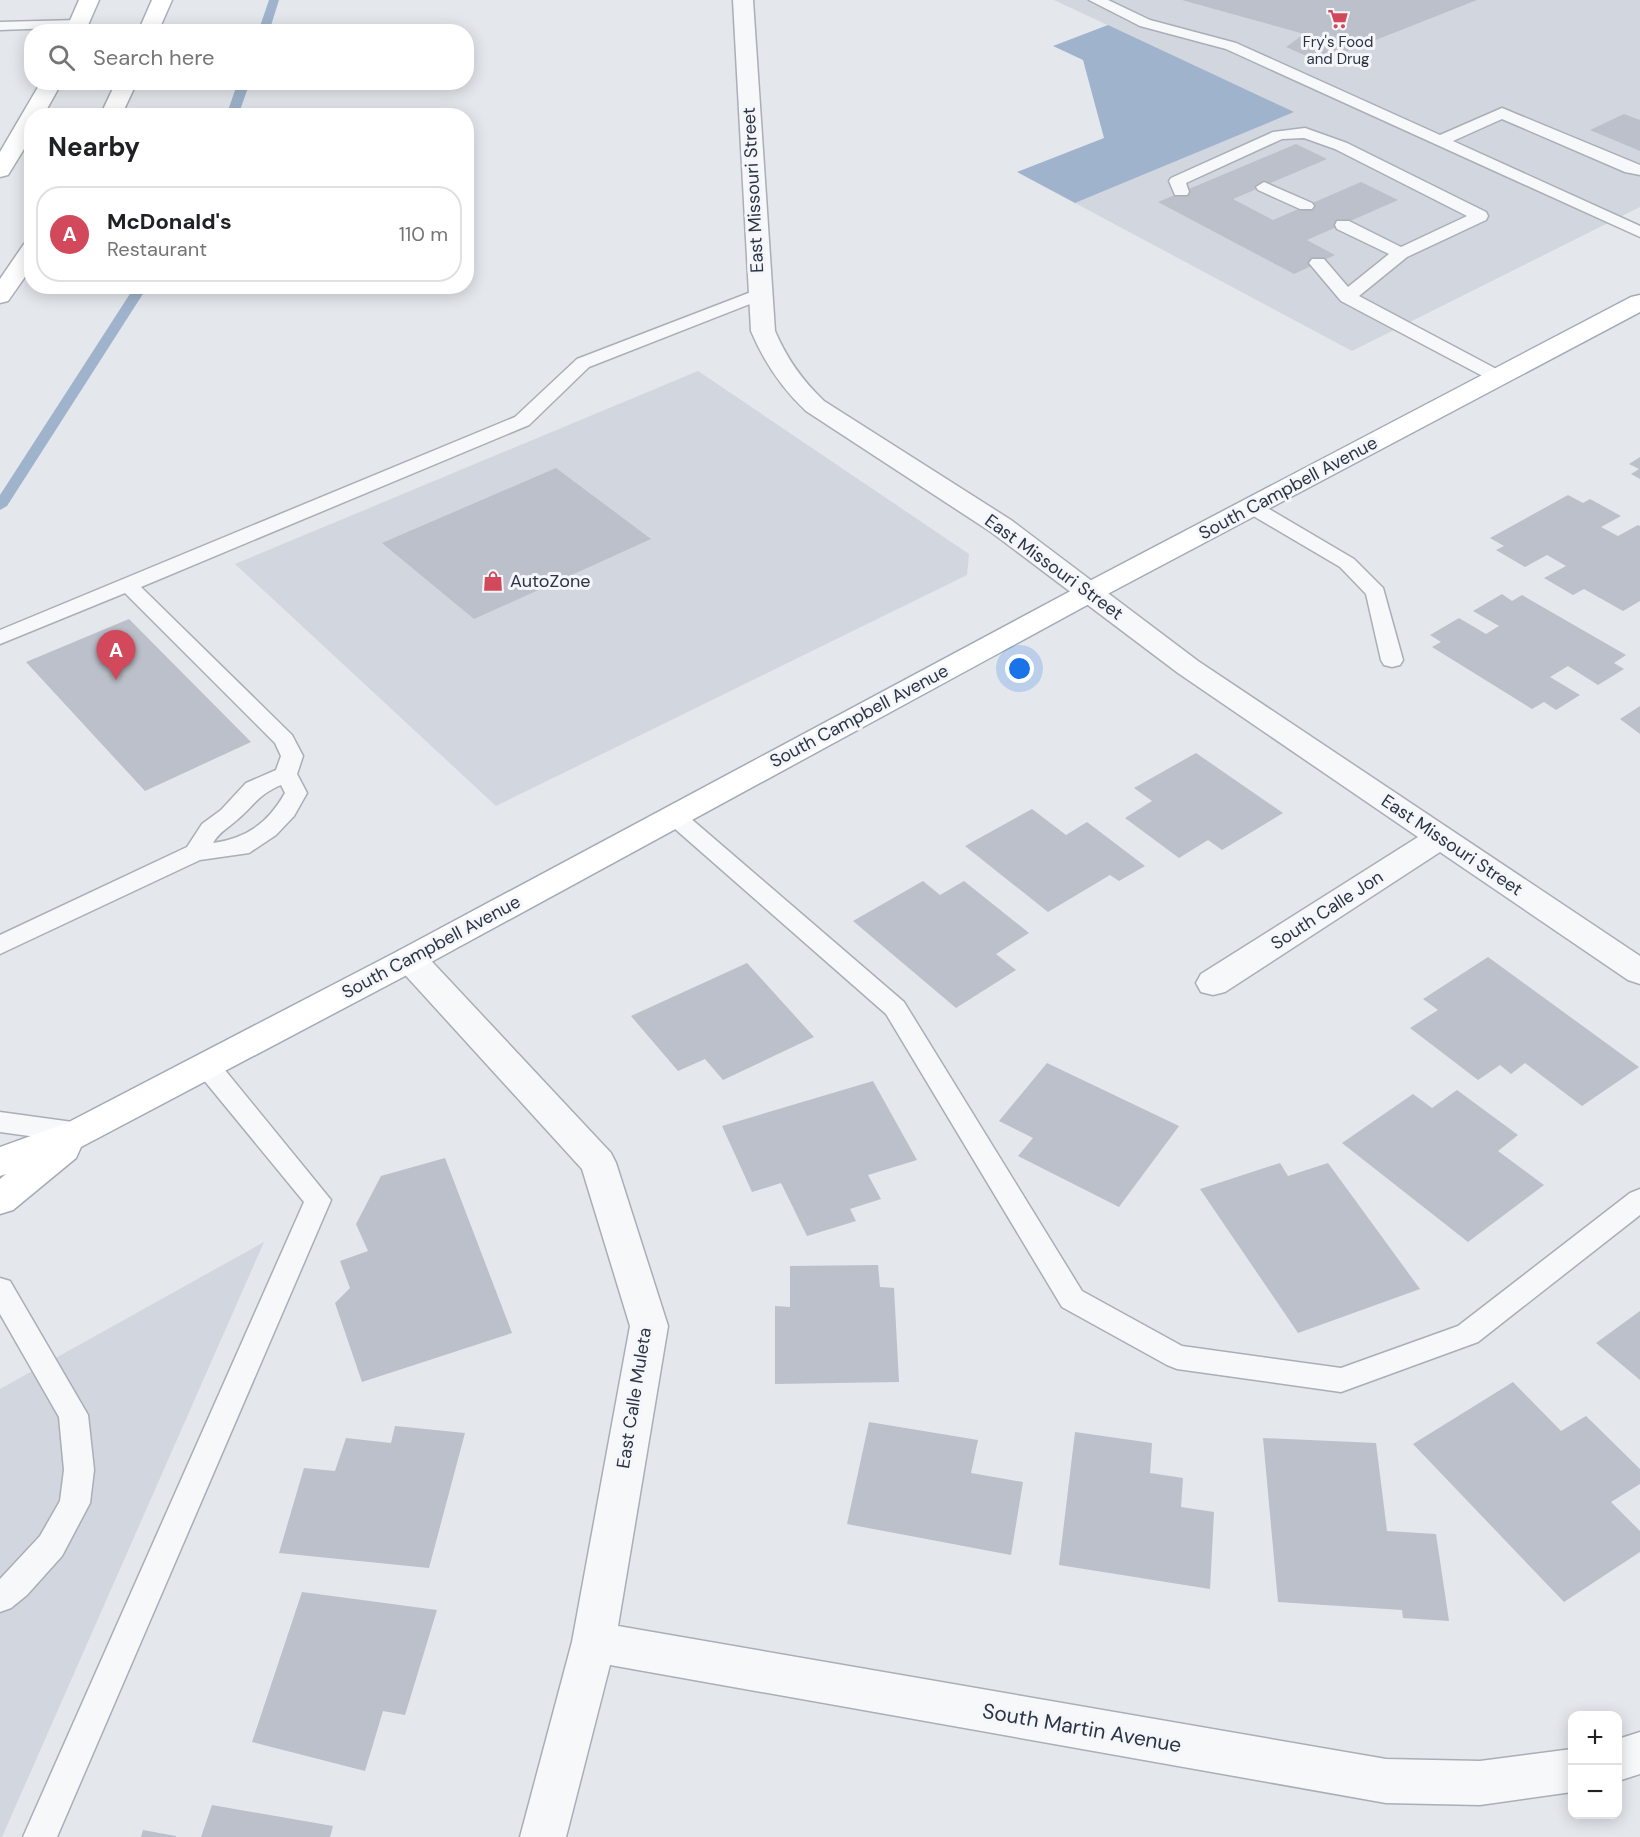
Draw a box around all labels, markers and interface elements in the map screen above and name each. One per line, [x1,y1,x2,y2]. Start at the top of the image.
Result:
supermarket icon: Fry's Food and Drug [1326,7,1350,31]
search box [24,24,474,90]
place label: Fry's Food and Drug [1303,32,1373,69]
icon: search [45,41,78,74]
text: Search here [93,43,214,72]
street label: East Missouri Street [737,107,769,273]
text: Nearby [48,130,140,164]
text: McDonald's [107,207,232,236]
text: A [62,221,77,247]
text: 110 m [399,221,448,247]
text: Restaurant [107,236,207,262]
street label: South Campbell Avenue [1194,431,1382,545]
street label: East Missouri Street [980,509,1128,625]
shop icon: AutoZone [481,569,505,593]
place label: AutoZone [510,569,591,593]
pin: A [96,630,136,680]
your location [1005,654,1034,683]
street label: South Campbell Avenue [765,659,953,773]
street label: East Missouri Street [1377,789,1527,901]
street label: South Calle Jon [1266,865,1388,955]
street label: South Campbell Avenue [337,890,525,1004]
street label: East Calle Muleta [611,1326,657,1470]
street label: South Martin Avenue [980,1697,1184,1759]
map controls [1568,1711,1622,1819]
button: + [1568,1711,1622,1765]
button: − [1568,1765,1622,1819]

